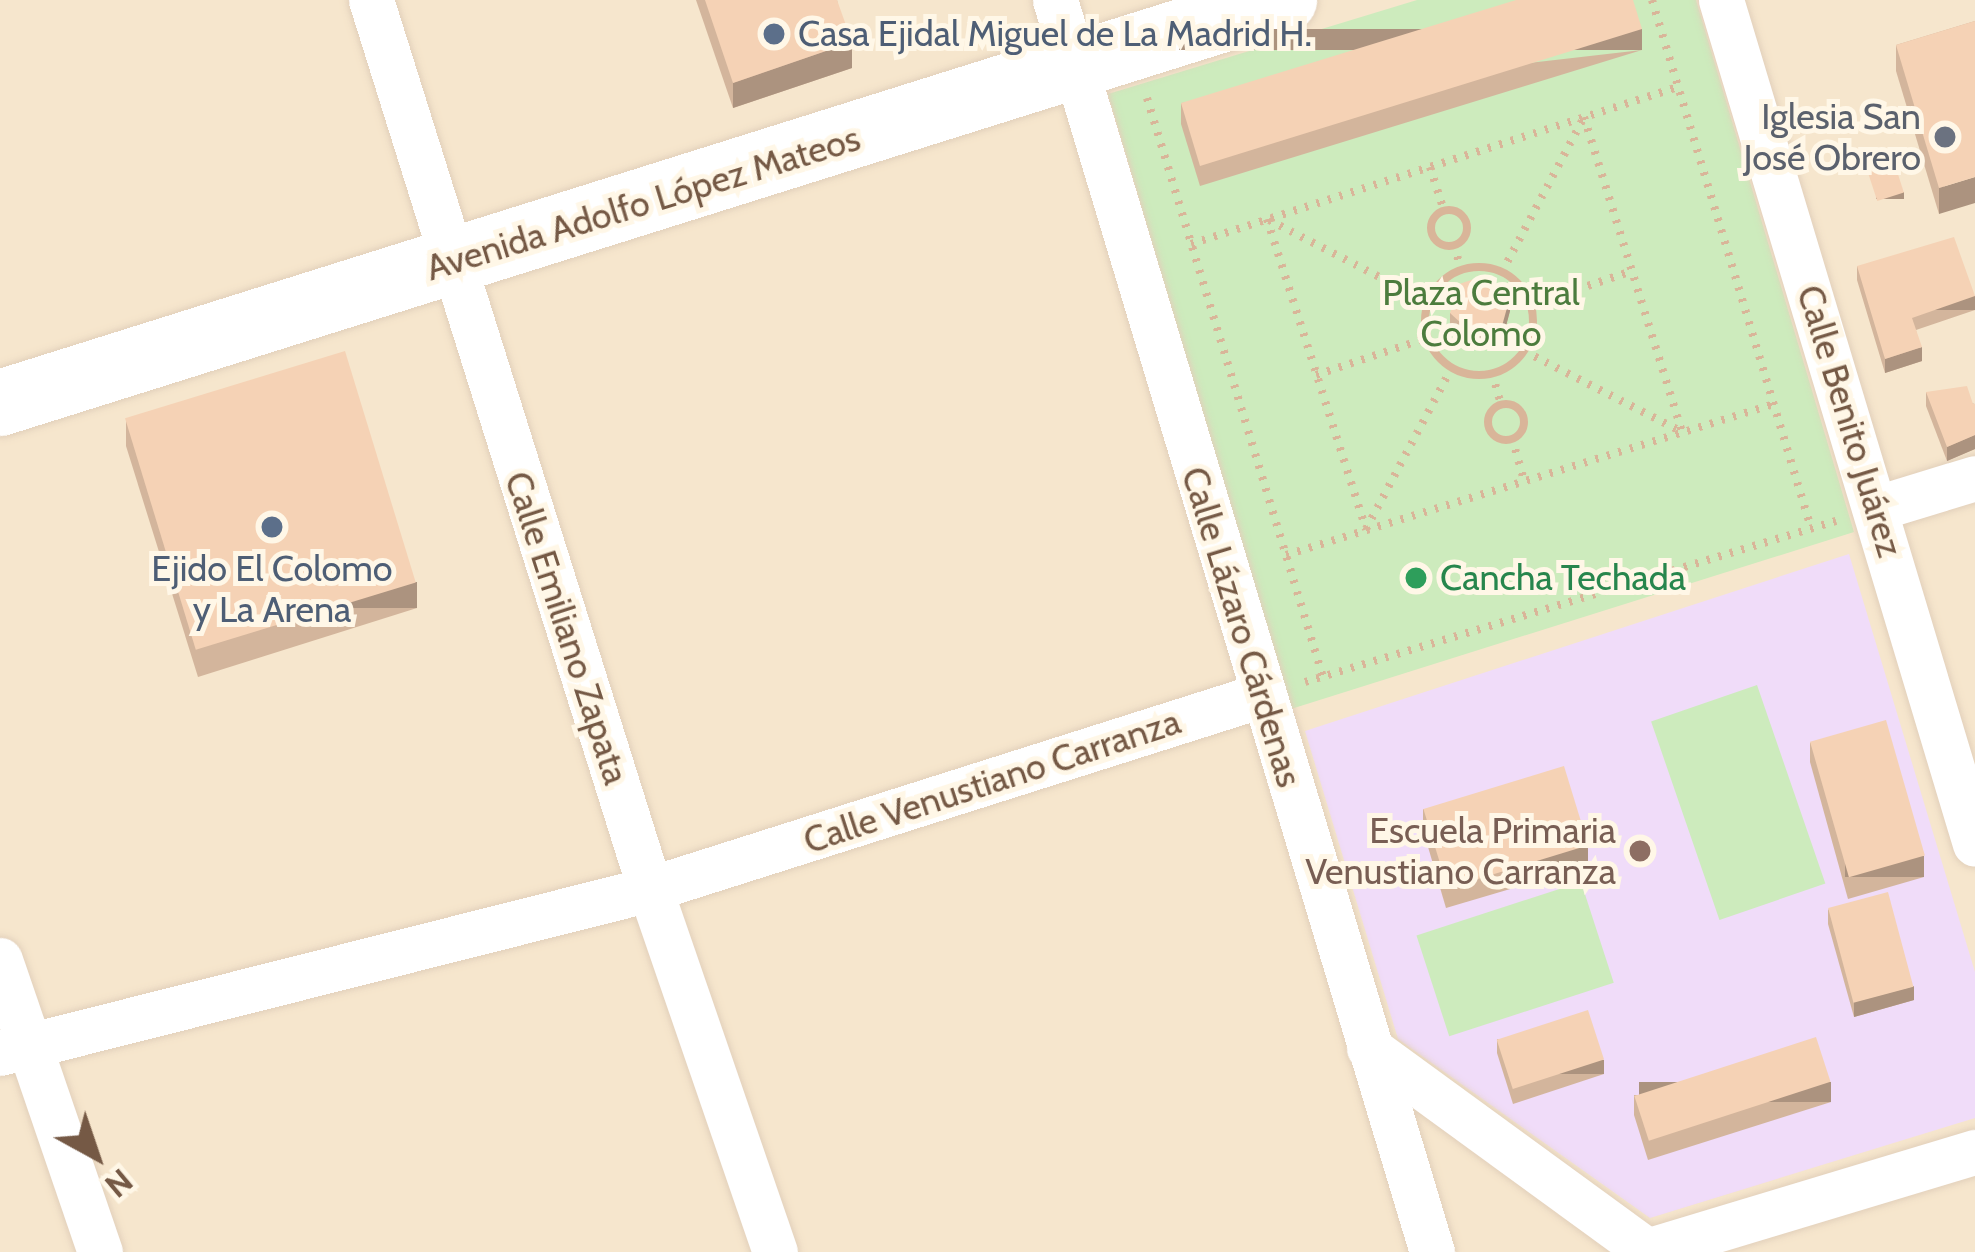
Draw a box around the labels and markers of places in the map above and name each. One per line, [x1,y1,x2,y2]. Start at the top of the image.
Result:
place label: Casa Ejidal Miguel de La Madrid H. [798,12,1312,56]
marker: Casa Ejidal Miguel de La Madrid H. [761,21,787,47]
place label: Iglesia San José Obrero [1744,94,1921,179]
marker: Iglesia San José Obrero [1932,124,1958,150]
marker: Ejido El Colomo y La Arena [259,514,285,540]
place label: Ejido El Colomo y La Arena [151,546,393,631]
place label: Cancha Techada [1440,556,1686,600]
marker: Cancha Techada [1403,565,1429,591]
place label: Escuela Primaria Venustiano Carranza [1305,808,1616,893]
marker: Escuela Primaria Venustiano Carranza [1627,838,1653,864]

